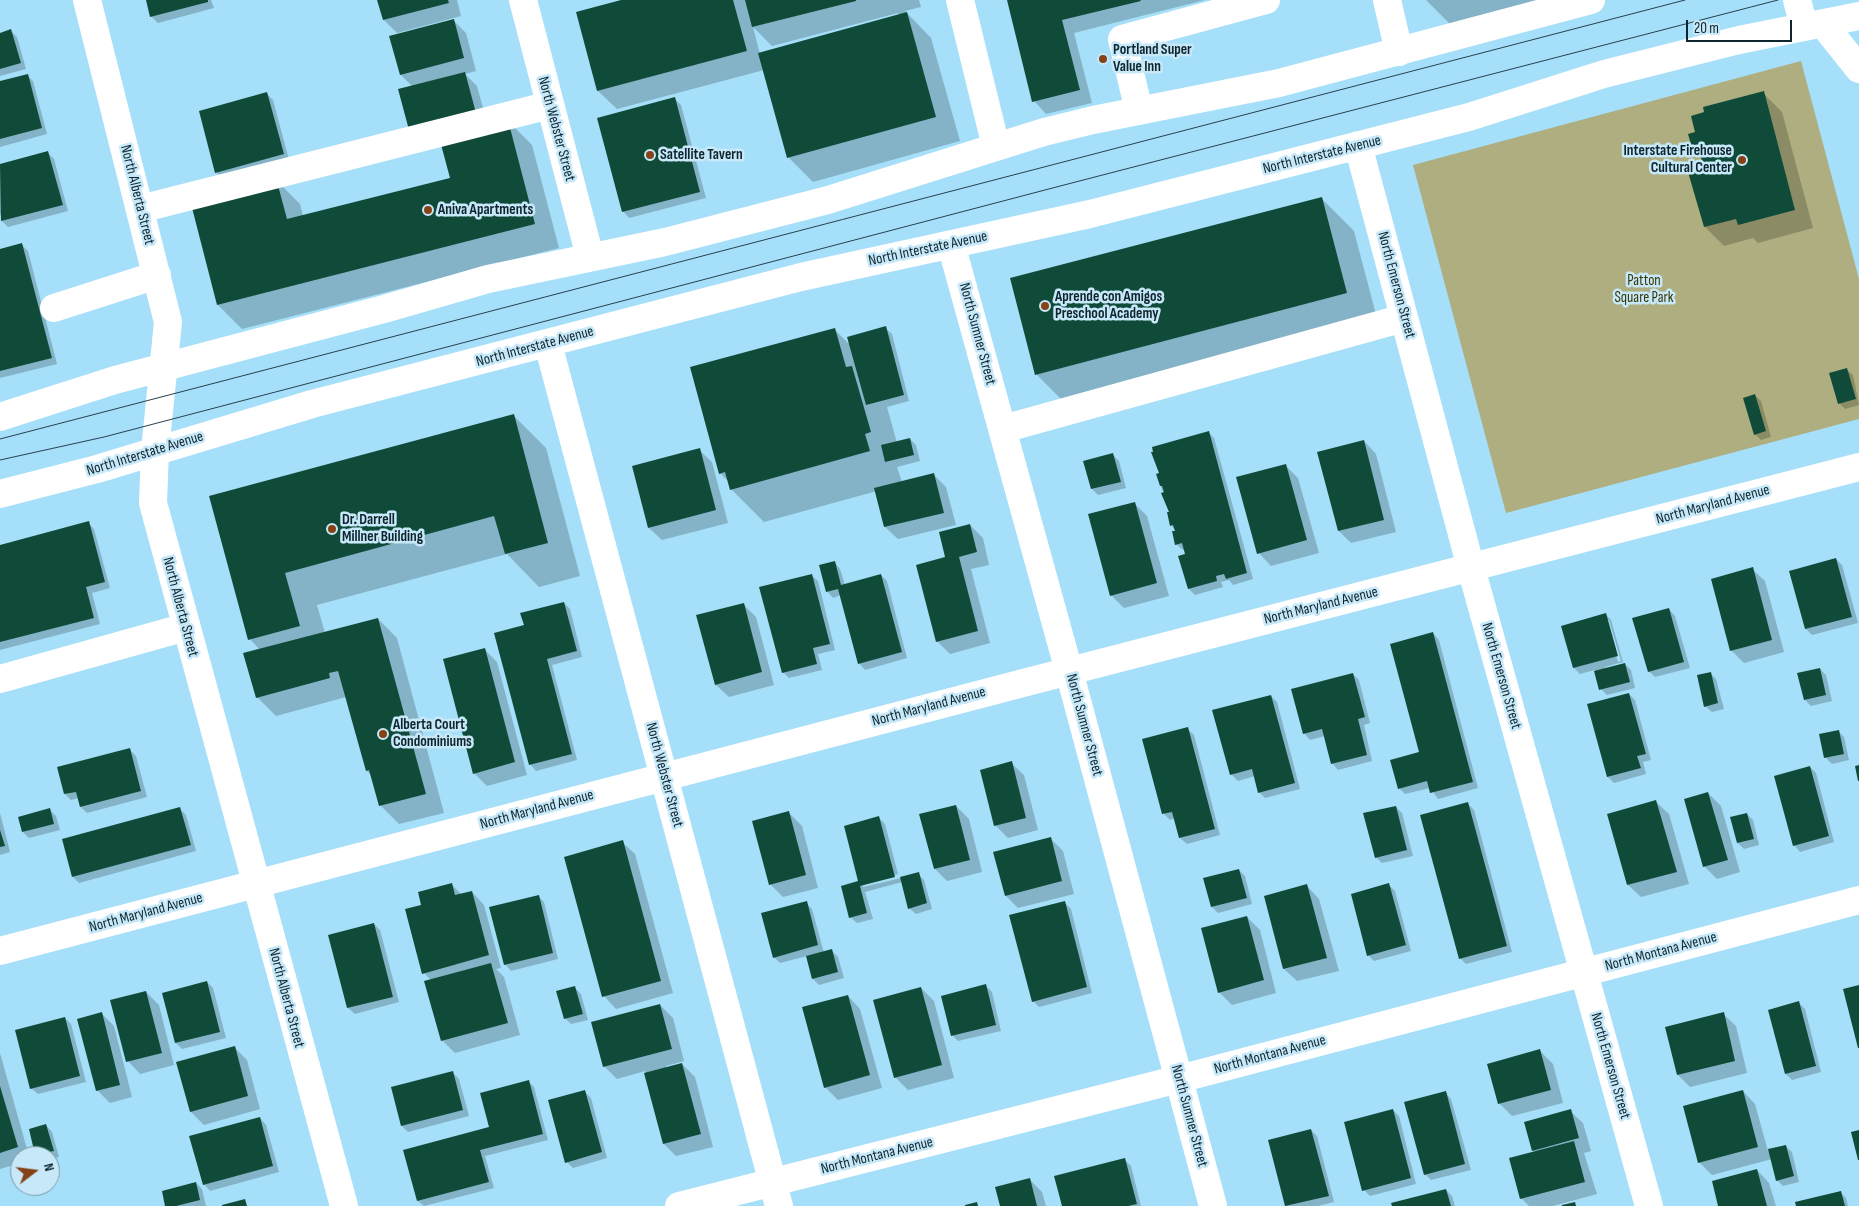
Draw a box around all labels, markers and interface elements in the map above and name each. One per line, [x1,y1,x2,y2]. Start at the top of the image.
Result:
scale bar [1689,10,1795,42]
text: 20 m [1694,19,1719,38]
place label: Portland Super Value Inn [1113,41,1192,76]
marker: Portland Super Value Inn [1097,53,1109,65]
street label: North Webster Street [533,75,579,183]
street label: North Interstate Avenue [1261,132,1383,178]
place label: Interstate Firehouse Cultural Center [1624,142,1732,177]
street label: North Alberta Street [116,143,158,247]
place label: Satellite Tavern [660,146,743,164]
marker: Satellite Tavern [644,149,656,161]
marker: Interstate Firehouse Cultural Center [1736,154,1748,166]
place label: Aniva Apartments [438,201,533,219]
marker: Aniva Apartments [422,204,434,216]
street label: North Interstate Avenue [867,228,989,270]
street label: North Emerson Street [1373,230,1419,340]
park label: Patton Square Park [1614,272,1674,307]
street label: North Sumner Street [955,281,999,387]
place label: Aprende con Amigos Preschool Academy [1055,288,1162,323]
marker: Aprende con Amigos Preschool Academy [1039,300,1051,312]
street label: North Interstate Avenue [474,323,596,371]
street label: North Interstate Avenue [84,428,206,480]
street label: North Maryland Avenue [1654,481,1772,529]
place label: Dr. Darrell Millner Building [342,511,423,546]
marker: Dr. Darrell Millner Building [326,523,338,535]
street label: North Alberta Street [158,555,202,659]
street label: North Maryland Avenue [1262,583,1380,629]
street label: North Emerson Street [1477,621,1525,731]
street label: North Sumner Street [1062,672,1106,778]
street label: North Maryland Avenue [870,683,988,731]
place label: Alberta Court Condominiums [393,716,472,751]
street label: North Webster Street [641,721,687,829]
marker: Alberta Court Condominiums [377,728,389,740]
street label: North Maryland Avenue [478,786,596,834]
street label: North Maryland Avenue [87,889,205,937]
street label: North Montana Avenue [1603,928,1719,976]
street label: North Alberta Street [264,946,308,1050]
street label: North Emerson Street [1586,1011,1634,1121]
street label: North Montana Avenue [1212,1031,1328,1079]
street label: North Sumner Street [1167,1063,1211,1169]
street label: North Montana Avenue [819,1133,935,1179]
north arrow [10,1146,60,1196]
text: N [40,1161,58,1173]

